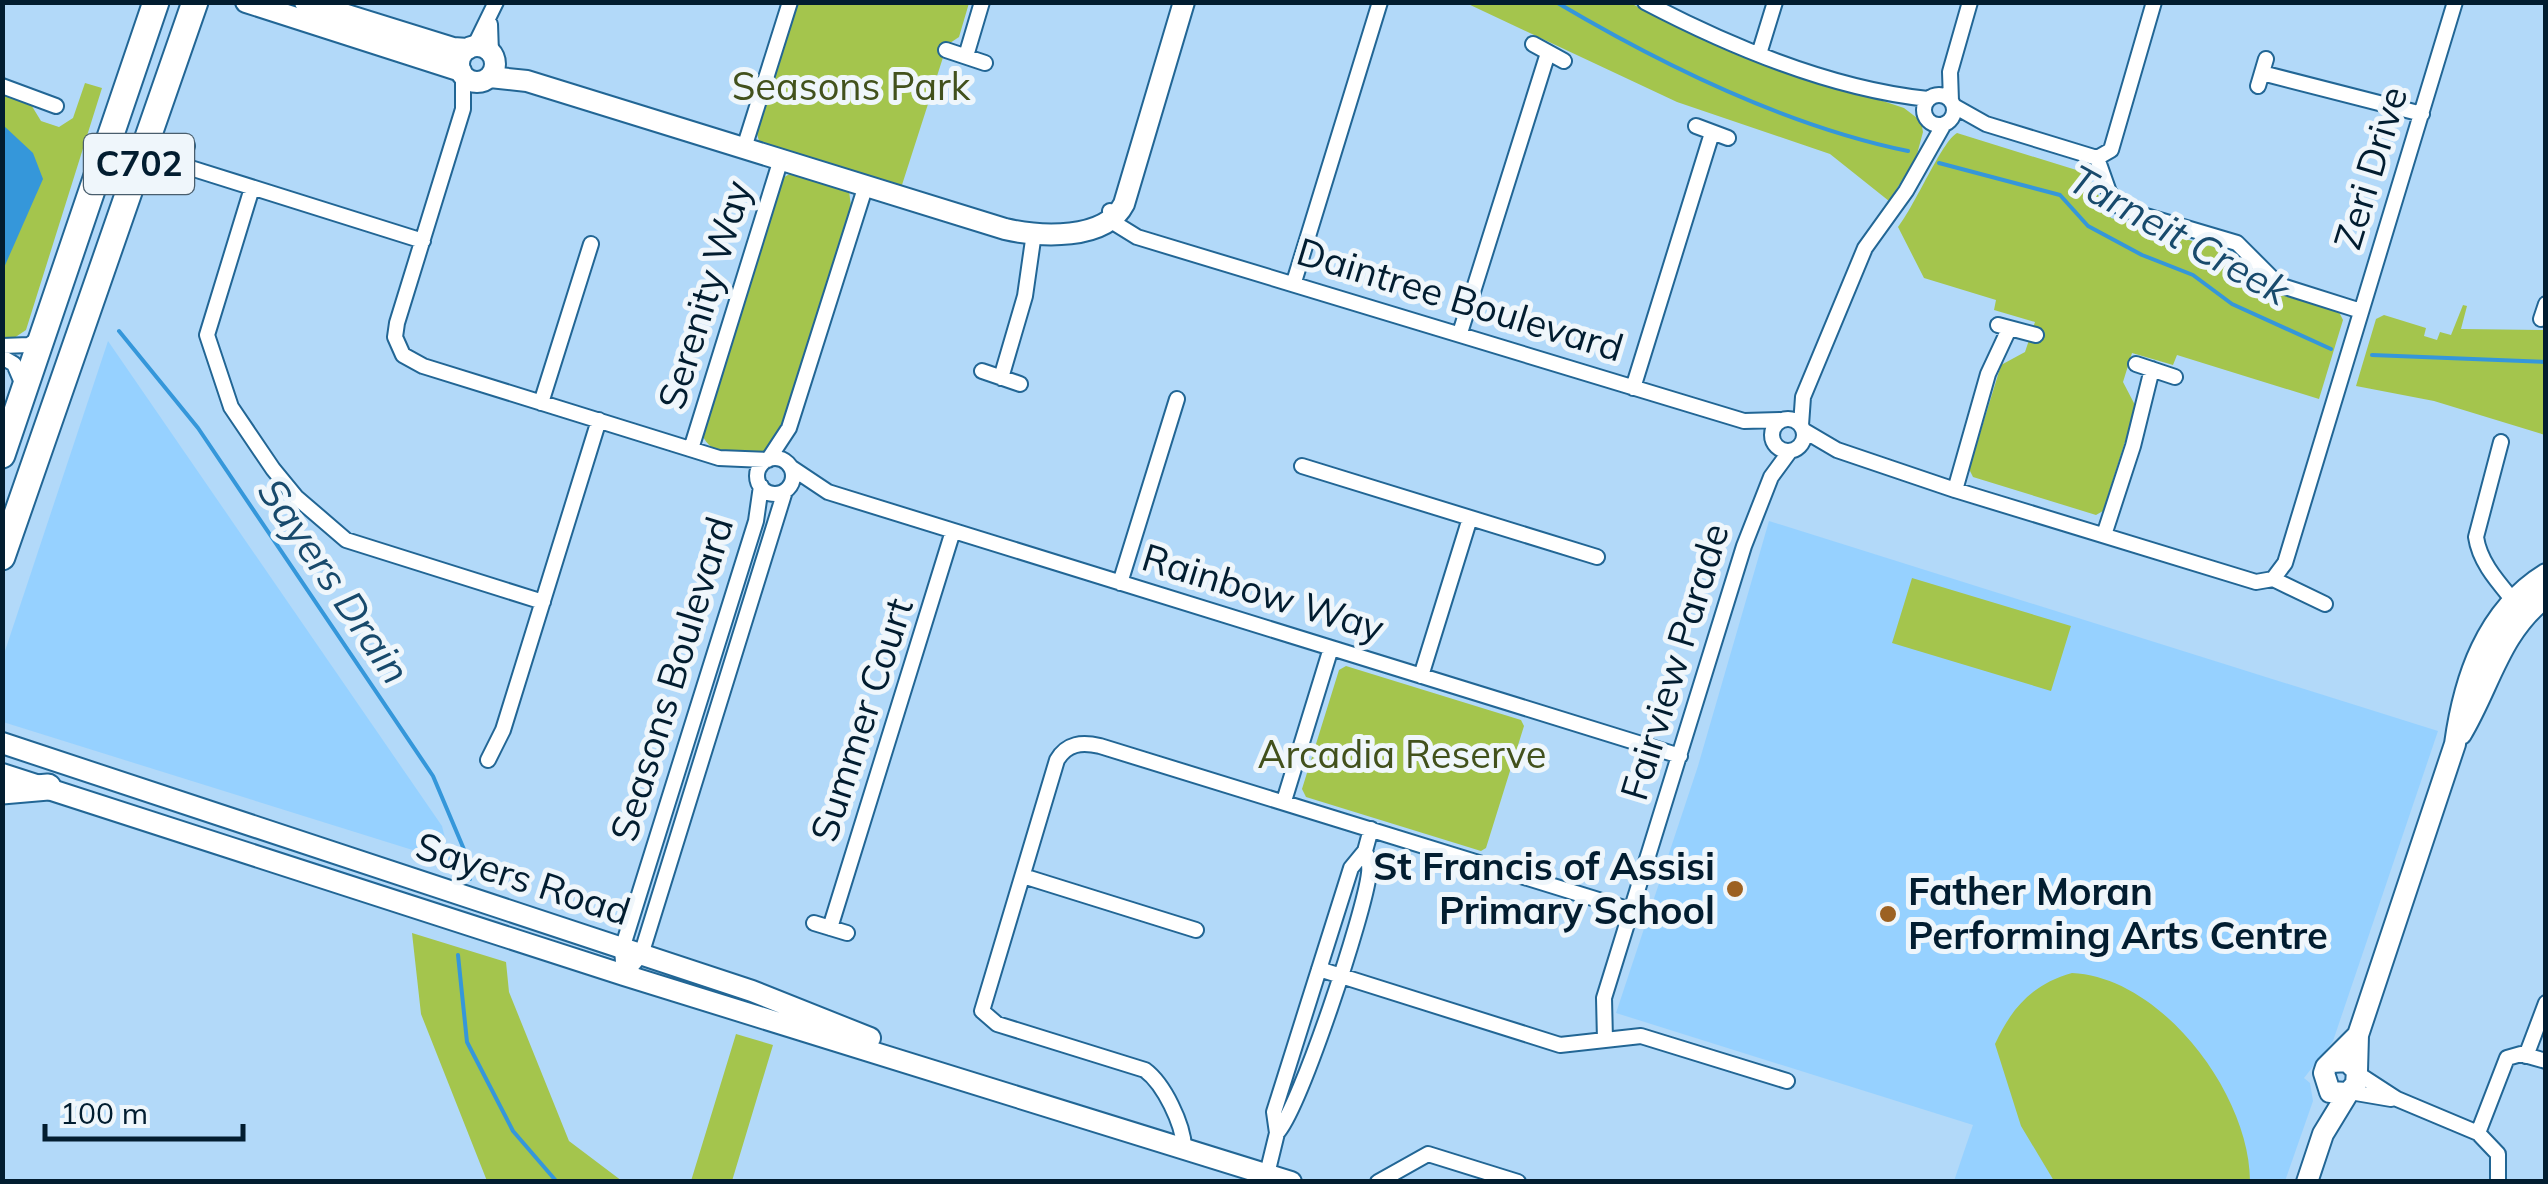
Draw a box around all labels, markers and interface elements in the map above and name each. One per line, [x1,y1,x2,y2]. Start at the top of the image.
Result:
park label: Seasons Park [732,62,971,110]
street label: Zeri Drive [2323,81,2417,255]
road number: C702 [84,134,194,194]
water label: Tarneit Creek [2060,153,2300,316]
street label: Serenity Way [647,175,762,415]
street label: Daintree Boulevard [1291,227,1629,371]
water label: Sayers Drain [248,468,422,693]
street label: Seasons Boulevard [599,511,743,847]
street label: Fairview Parade [1609,518,1739,806]
street label: Rainbow Way [1137,532,1390,652]
street label: Summer Court [799,592,923,847]
park label: Arcadia Reserve [1257,730,1547,778]
street label: Sayers Road [410,821,636,935]
place label: St Francis of Assisi Primary School [1373,842,1715,934]
place label: Father Moran Performing Arts Centre [1908,867,2328,959]
marker: St Francis of Assisi Primary School [1724,878,1746,900]
marker: Father Moran Performing Arts Centre [1877,903,1899,925]
scale bar [45,1079,242,1141]
text: 100 m [60,1094,148,1132]

